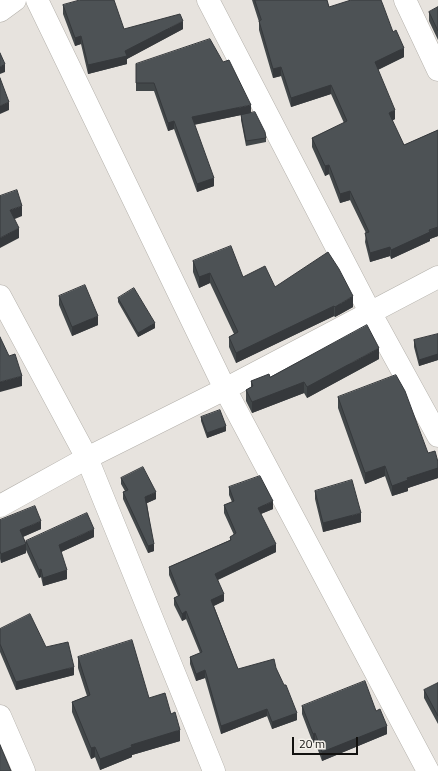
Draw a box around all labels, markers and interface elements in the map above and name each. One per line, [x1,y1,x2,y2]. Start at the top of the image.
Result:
scale bar [294,729,360,755]
text: 20 m [299,734,325,753]

